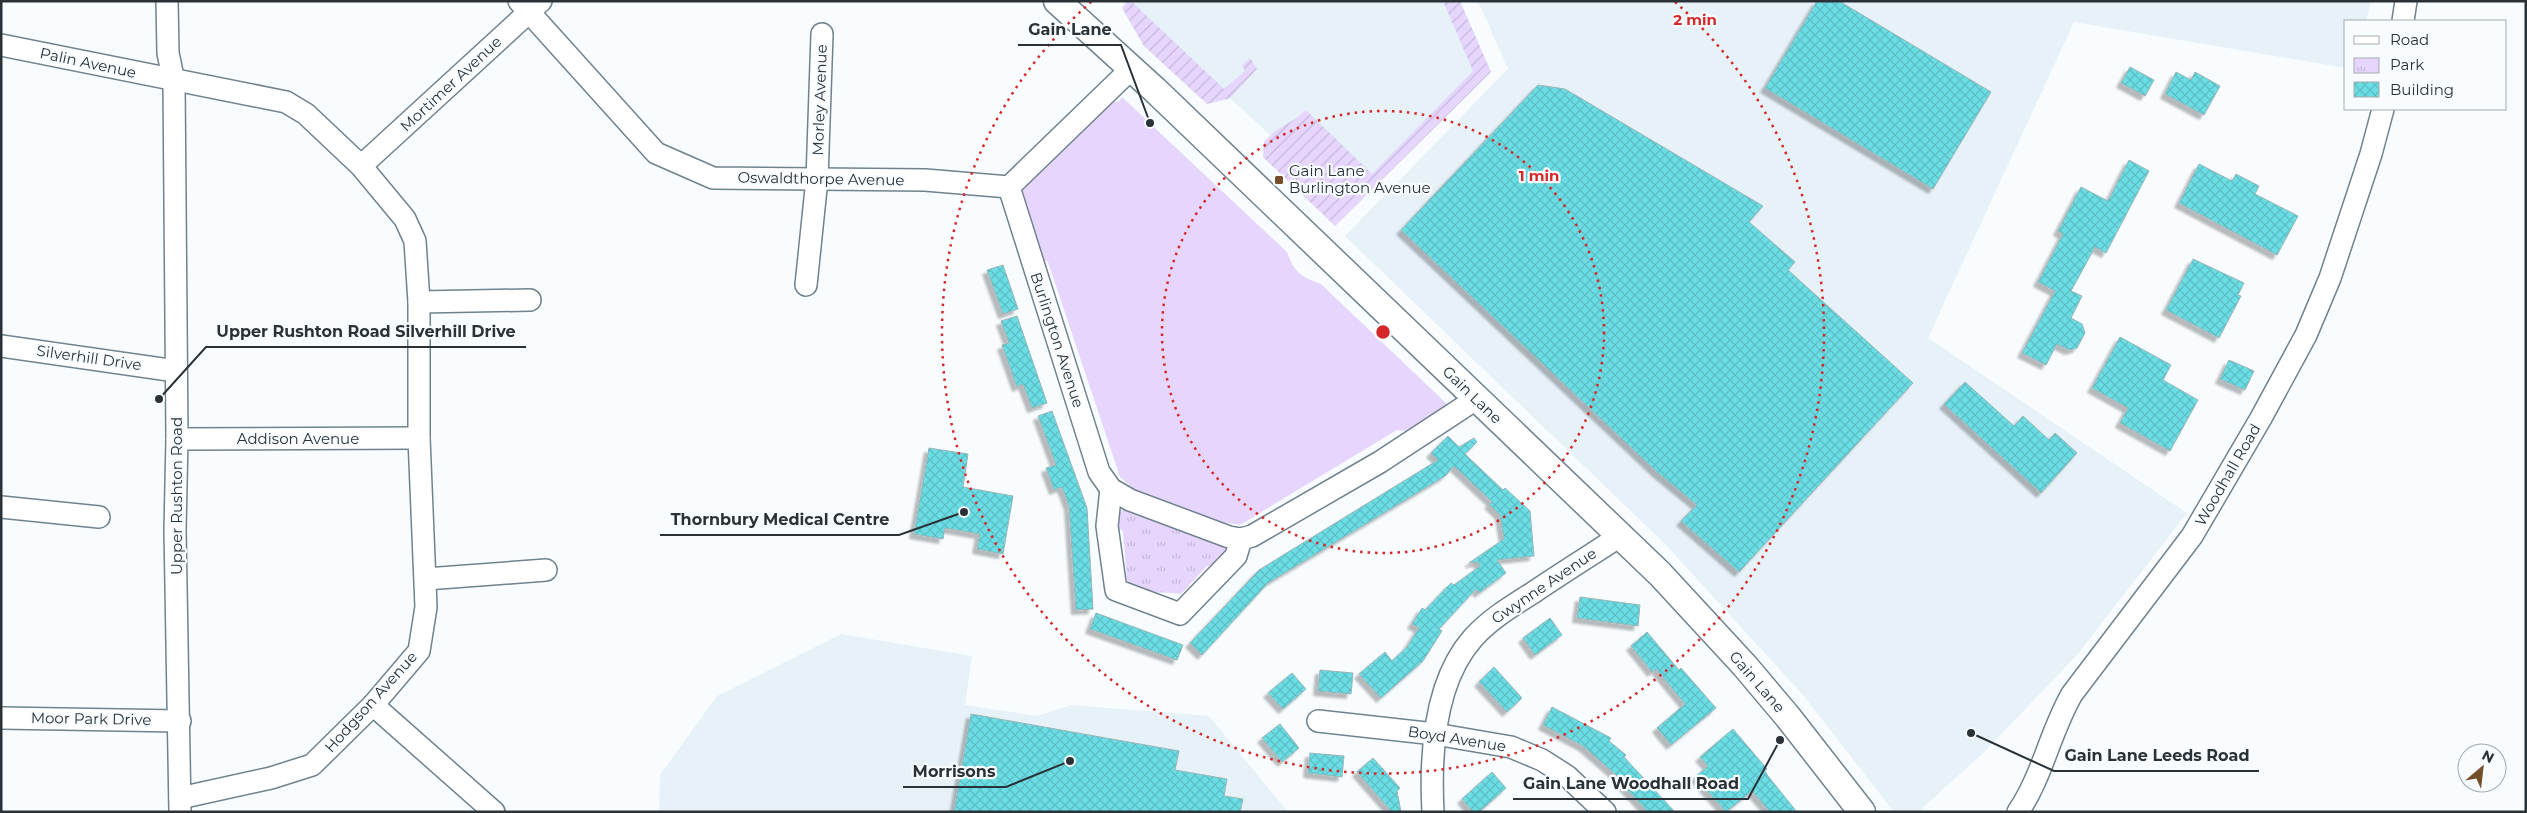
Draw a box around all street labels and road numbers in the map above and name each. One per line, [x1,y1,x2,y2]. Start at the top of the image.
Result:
street label: Mortimer Avenue [396,32,505,135]
street label: Palin Avenue [38,43,138,82]
street label: Morley Avenue [808,44,831,156]
street label: Oswaldthorpe Avenue [737,168,905,189]
street label: Burlington Avenue [1027,270,1088,410]
street label: Silverhill Drive [35,341,143,374]
street label: Gain Lane [1439,362,1506,428]
street label: Upper Rushton Road [167,417,186,575]
street label: Woodhall Road [2191,420,2265,529]
street label: Addison Avenue [237,429,359,448]
street label: Gwynne Avenue [1488,543,1600,628]
street label: Hodgson Avenue [320,647,421,756]
street label: Gain Lane [1725,647,1789,716]
street label: Moor Park Drive [31,708,151,729]
street label: Boyd Avenue [1407,721,1508,756]

